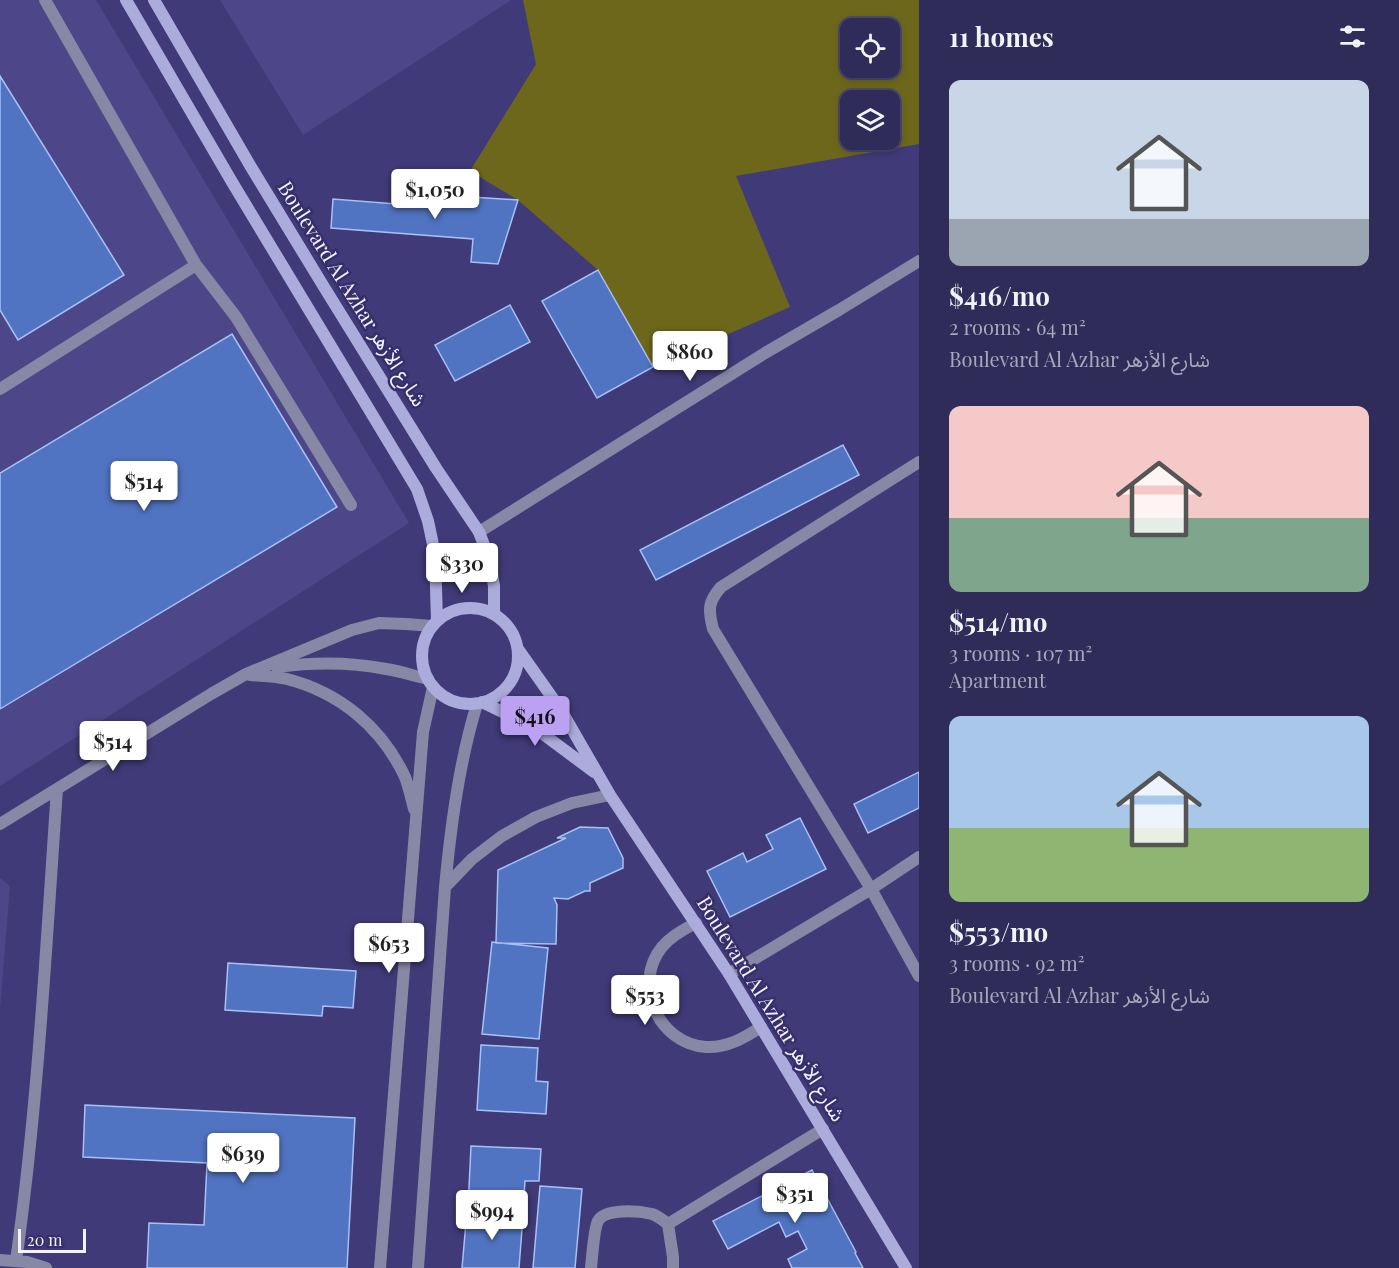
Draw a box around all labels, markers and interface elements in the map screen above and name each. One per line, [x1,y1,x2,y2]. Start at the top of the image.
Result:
map controls [840,18,900,150]
button: locate [840,18,900,78]
text: 11 homes [949,19,1054,54]
icon: filters [1336,20,1369,53]
button: layers [840,90,900,150]
icon: home [1105,119,1213,227]
pin: $1,050 [386,169,484,220]
street label: Boulevard Al Azhar شارع الأزهر [270,175,434,413]
text: $1,050 [405,175,465,202]
text: $416/mo [949,278,1050,313]
text: 2 rooms · 64 m² [949,313,1086,340]
pin: $860 [654,331,726,382]
text: $860 [667,337,713,364]
text: Boulevard Al Azhar شارع الأزهر [949,345,1210,372]
icon: home [1105,445,1213,553]
pin: $514 [108,461,180,512]
text: $514 [125,467,163,494]
pin: $330 [426,543,498,594]
text: $330 [440,549,484,576]
text: $514/mo [949,604,1047,639]
text: 3 rooms · 107 m² [949,639,1092,666]
text: Apartment [949,666,1046,693]
pin: $416 [499,696,571,747]
text: $416 [515,702,555,729]
pin: $514 [77,721,149,772]
text: $514 [94,727,132,754]
icon: home [1105,755,1213,863]
street label: Boulevard Al Azhar شارع الأزهر [689,890,853,1128]
text: $553/mo [949,914,1048,949]
pin: $653 [353,923,425,974]
text: $653 [368,929,410,956]
text: 3 rooms · 92 m² [949,949,1085,976]
pin: $553 [609,975,681,1026]
text: $553 [625,981,665,1008]
text: Boulevard Al Azhar شارع الأزهر [949,981,1210,1008]
pin: $639 [207,1133,279,1184]
text: $639 [221,1139,265,1166]
pin: $351 [759,1173,831,1224]
text: $351 [776,1179,814,1206]
pin: $994 [456,1190,528,1241]
text: $994 [470,1196,514,1223]
scale bar [18,1226,86,1254]
text: 20 m [27,1229,62,1250]

